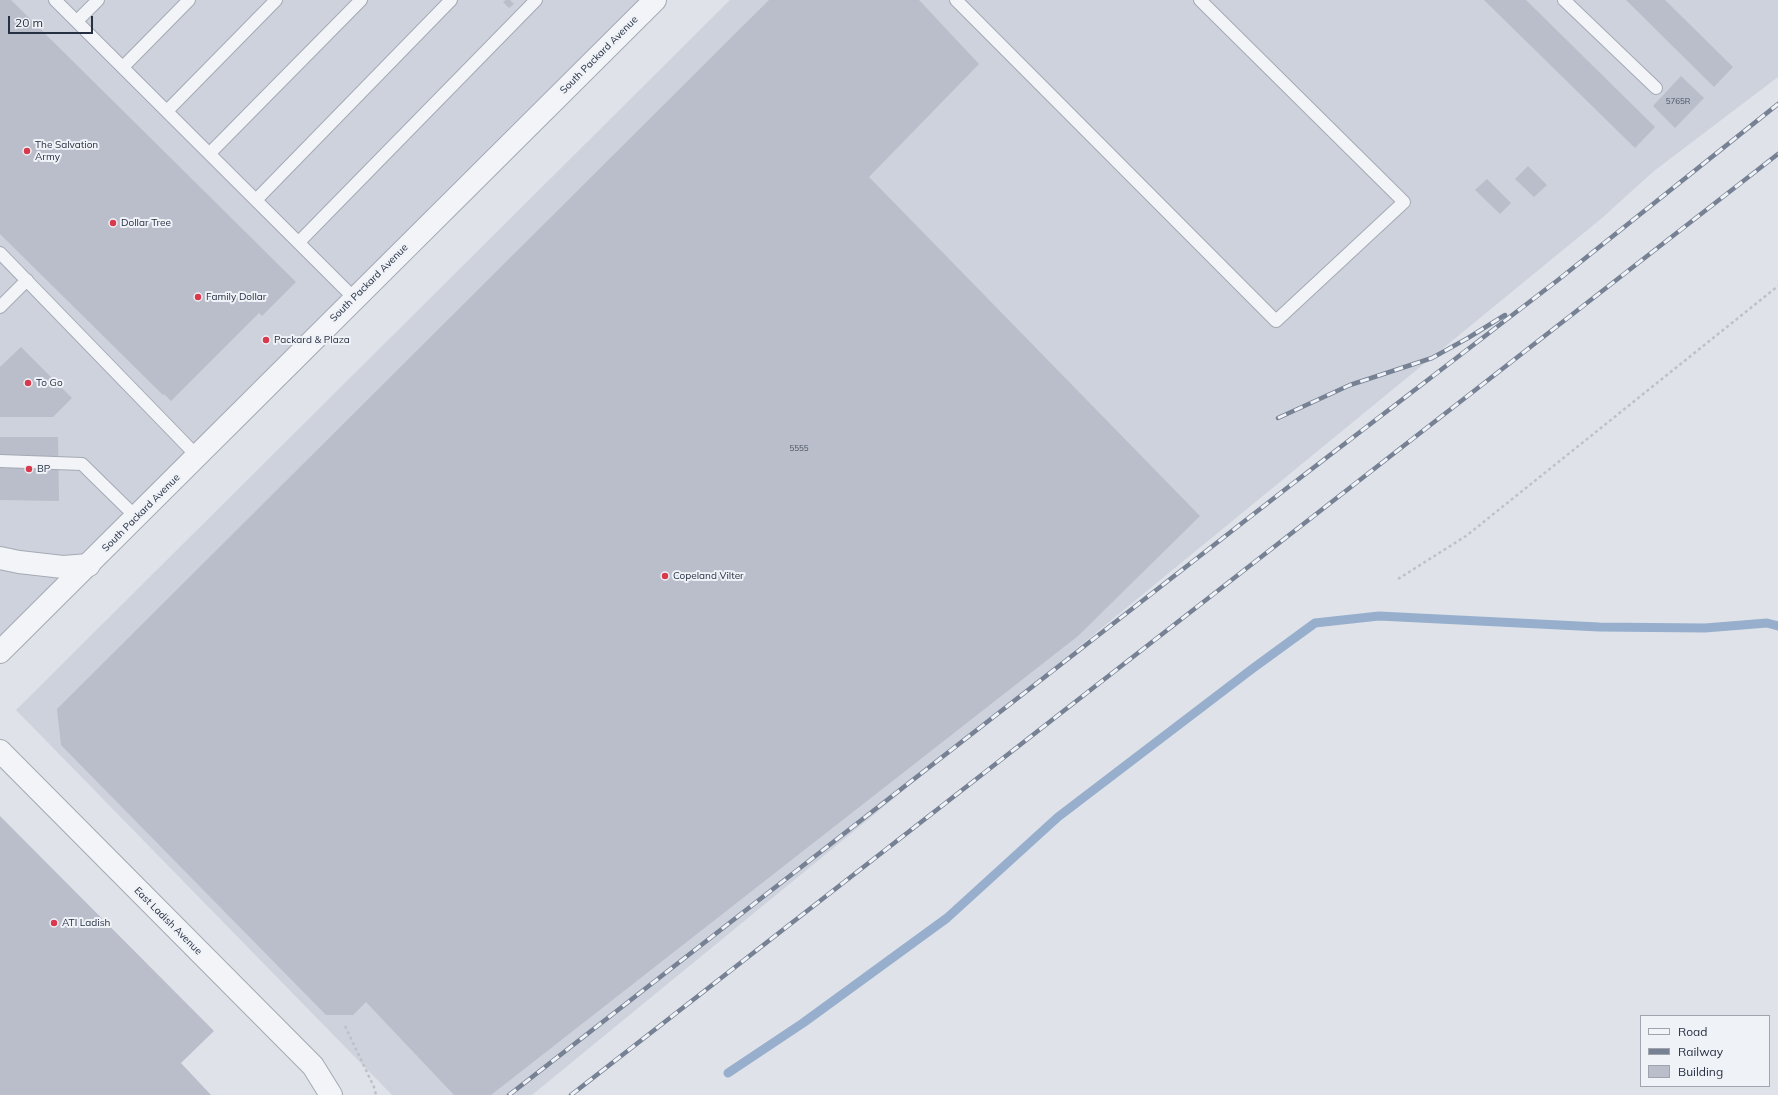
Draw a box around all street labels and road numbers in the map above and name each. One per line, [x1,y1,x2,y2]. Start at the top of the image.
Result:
street label: South Packard Avenue [558,14,640,96]
street label: South Packard Avenue [328,242,410,324]
street label: South Packard Avenue [100,472,182,554]
street label: East Ladish Avenue [132,885,204,957]

